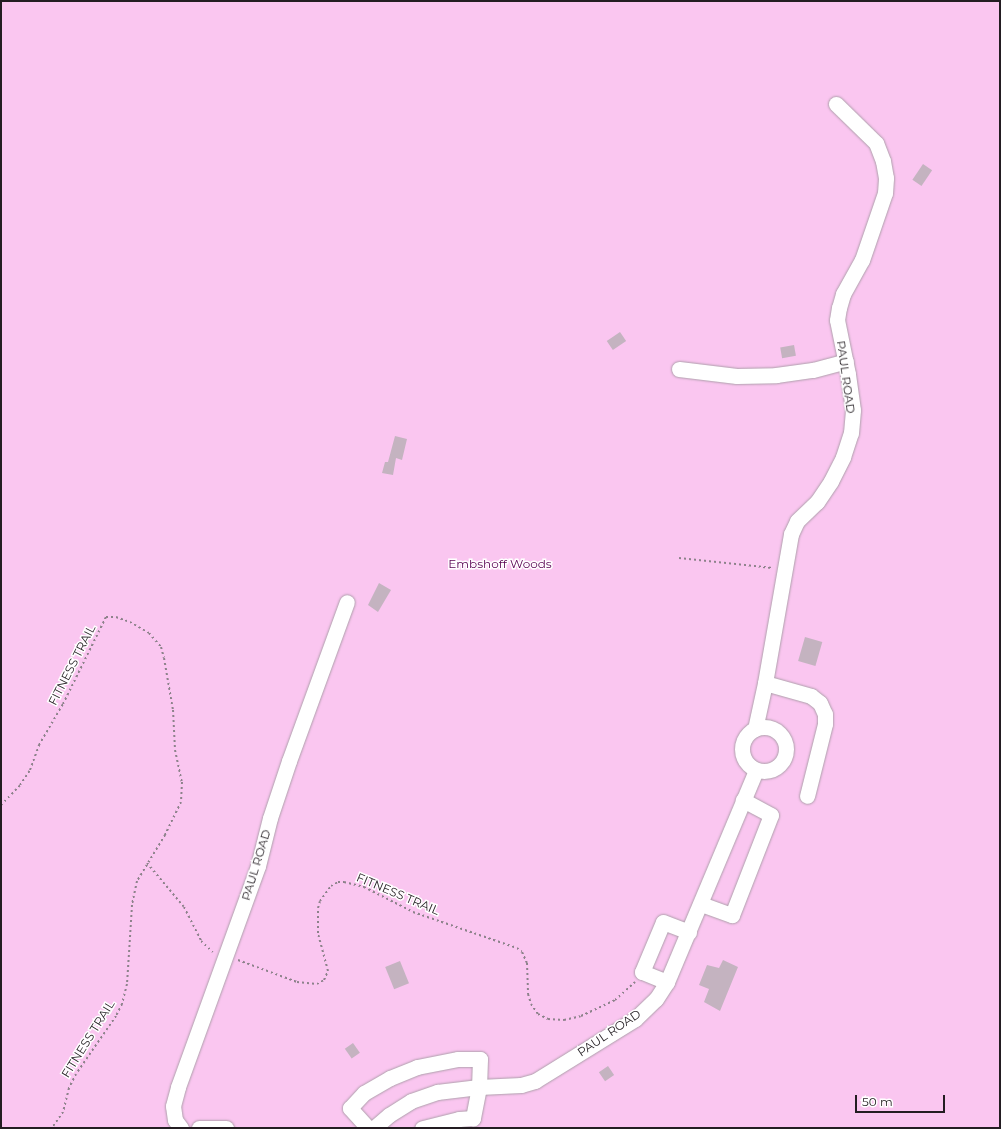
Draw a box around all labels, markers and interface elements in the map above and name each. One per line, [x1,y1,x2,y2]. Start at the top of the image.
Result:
street label: PAUL ROAD [834,340,858,414]
park label: Embshoff Woods [448,557,552,571]
street label: FITNESS TRAIL [45,622,99,708]
street label: PAUL ROAD [238,828,274,902]
street label: FITNESS TRAIL [354,870,442,918]
street label: FITNESS TRAIL [58,998,118,1080]
street label: PAUL ROAD [575,1007,643,1059]
scale bar [857,1087,947,1113]
text: 50 m [862,1094,893,1109]

